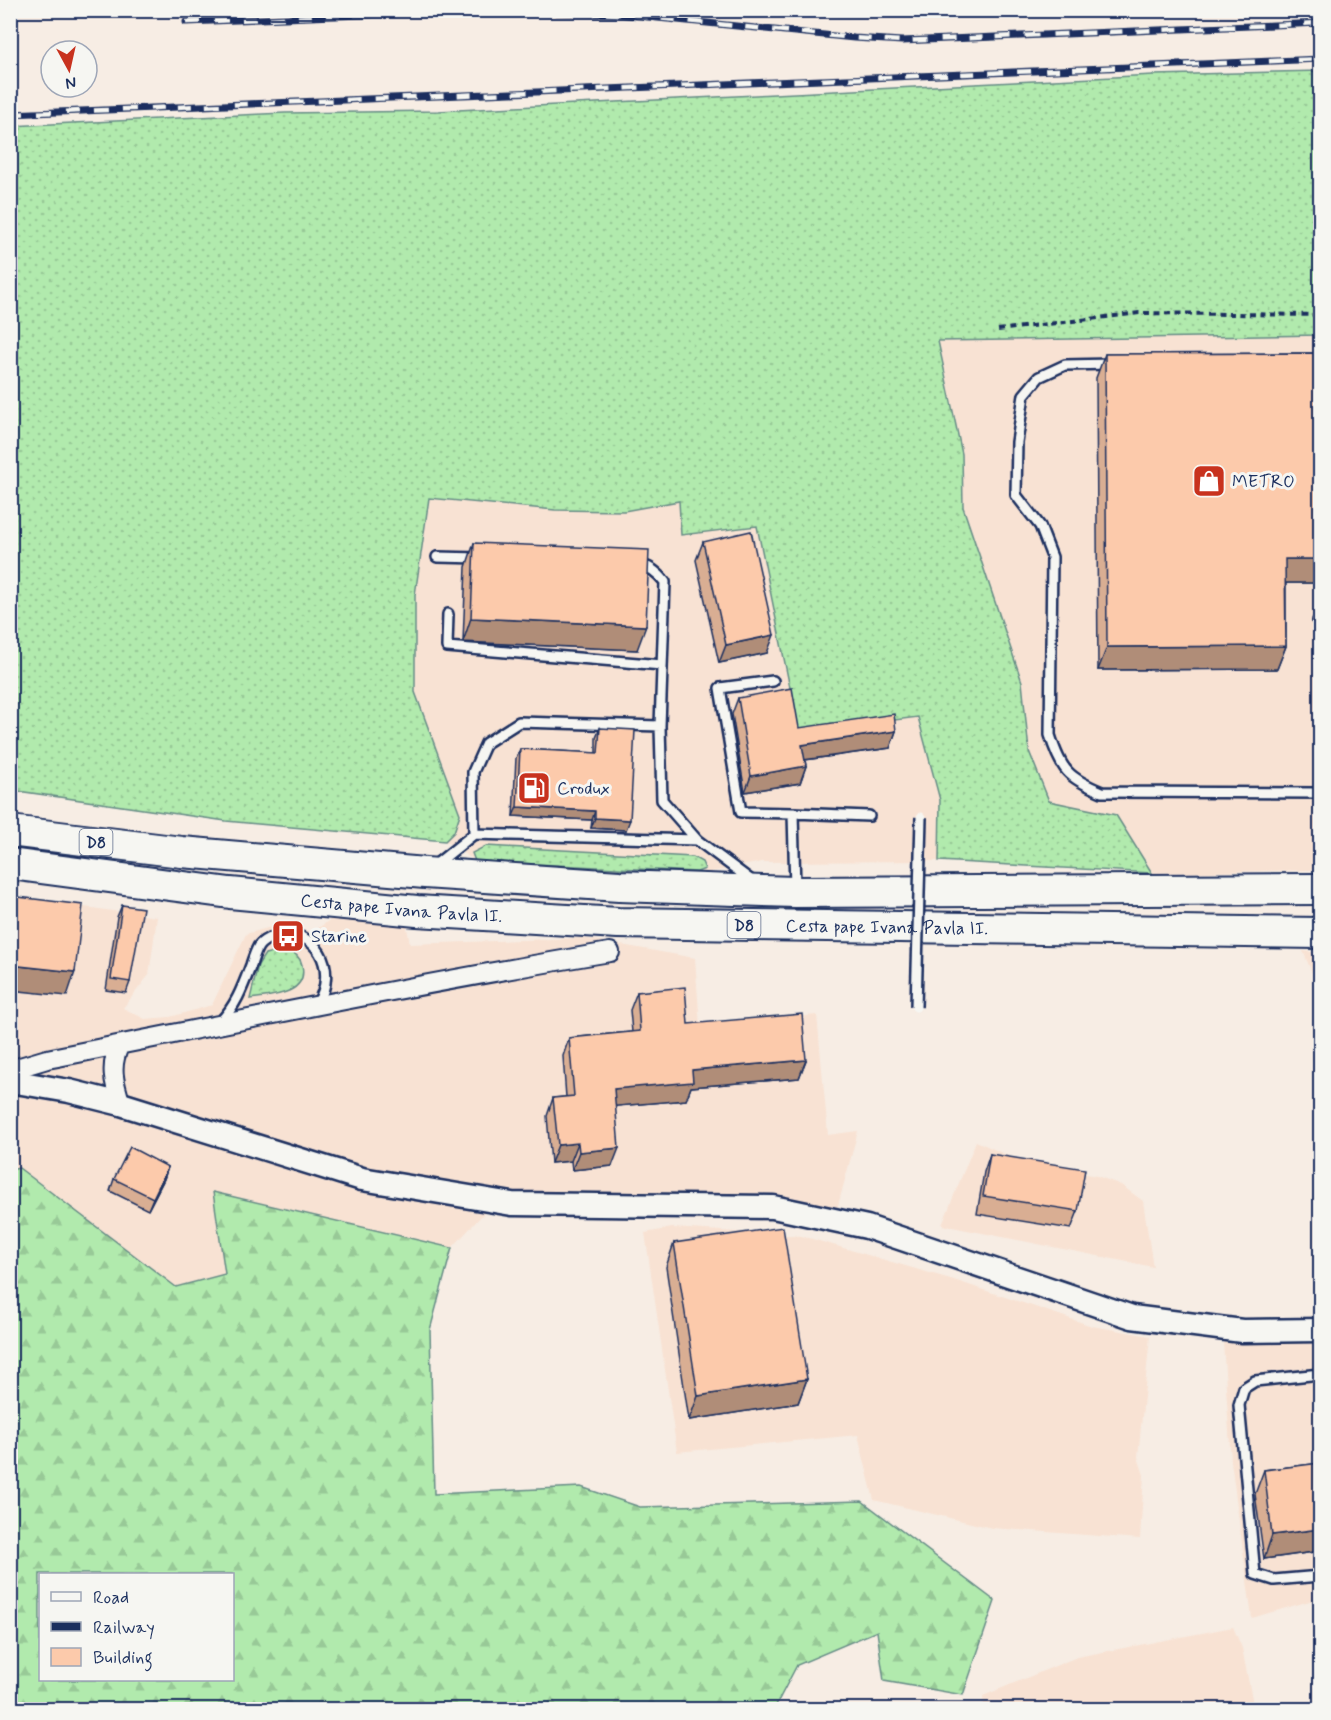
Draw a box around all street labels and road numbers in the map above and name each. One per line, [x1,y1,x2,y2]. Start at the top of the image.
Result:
road number: D8 [80,829,112,855]
street label: Cesta pape Ivana Pavla II. [299,889,503,929]
road number: D8 [728,912,760,938]
street label: Cesta pape Ivana Pavla II. [785,914,988,941]

